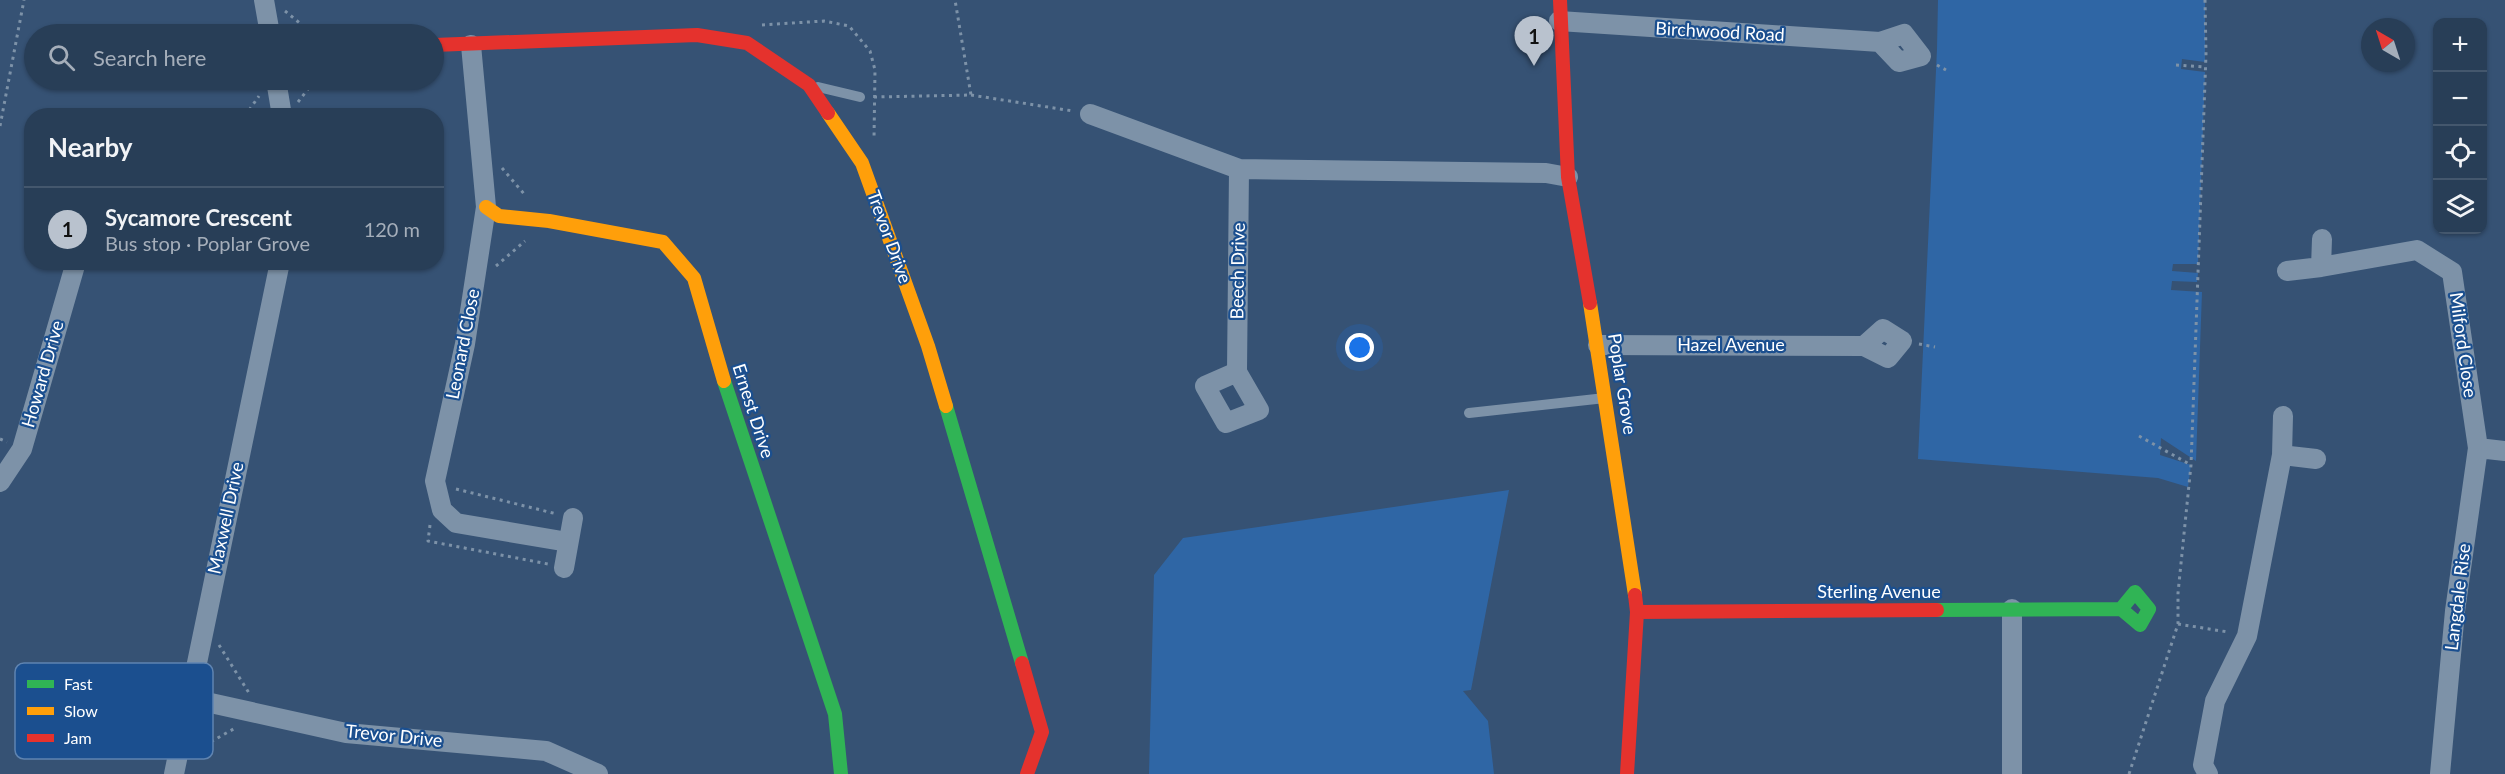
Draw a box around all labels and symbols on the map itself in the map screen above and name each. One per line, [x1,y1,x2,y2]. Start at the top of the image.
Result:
pin: 1 [1514,16,1553,66]
street label: Birchwood Road [1655,17,1785,45]
north arrow [2361,18,2415,72]
street label: Trevor Drive [863,187,917,286]
street label: Beech Drive [1225,222,1249,320]
street label: Leonard Close [441,287,483,401]
street label: Milford Close [2446,291,2482,399]
street label: Howard Drive [16,318,68,430]
street label: Poplar Grove [1604,332,1642,436]
your location [1345,333,1374,362]
street label: Hazel Avenue [1677,333,1785,355]
street label: Ernest Drive [728,361,780,461]
street label: Maxwell Drive [202,460,248,576]
street label: Langdale Rise [2440,542,2474,652]
street label: Sterling Avenue [1817,580,1941,602]
legend [15,663,213,759]
text: Fast [64,674,93,693]
text: Slow [64,701,98,720]
street label: Trevor Drive [345,719,444,751]
text: Jam [64,728,92,747]

